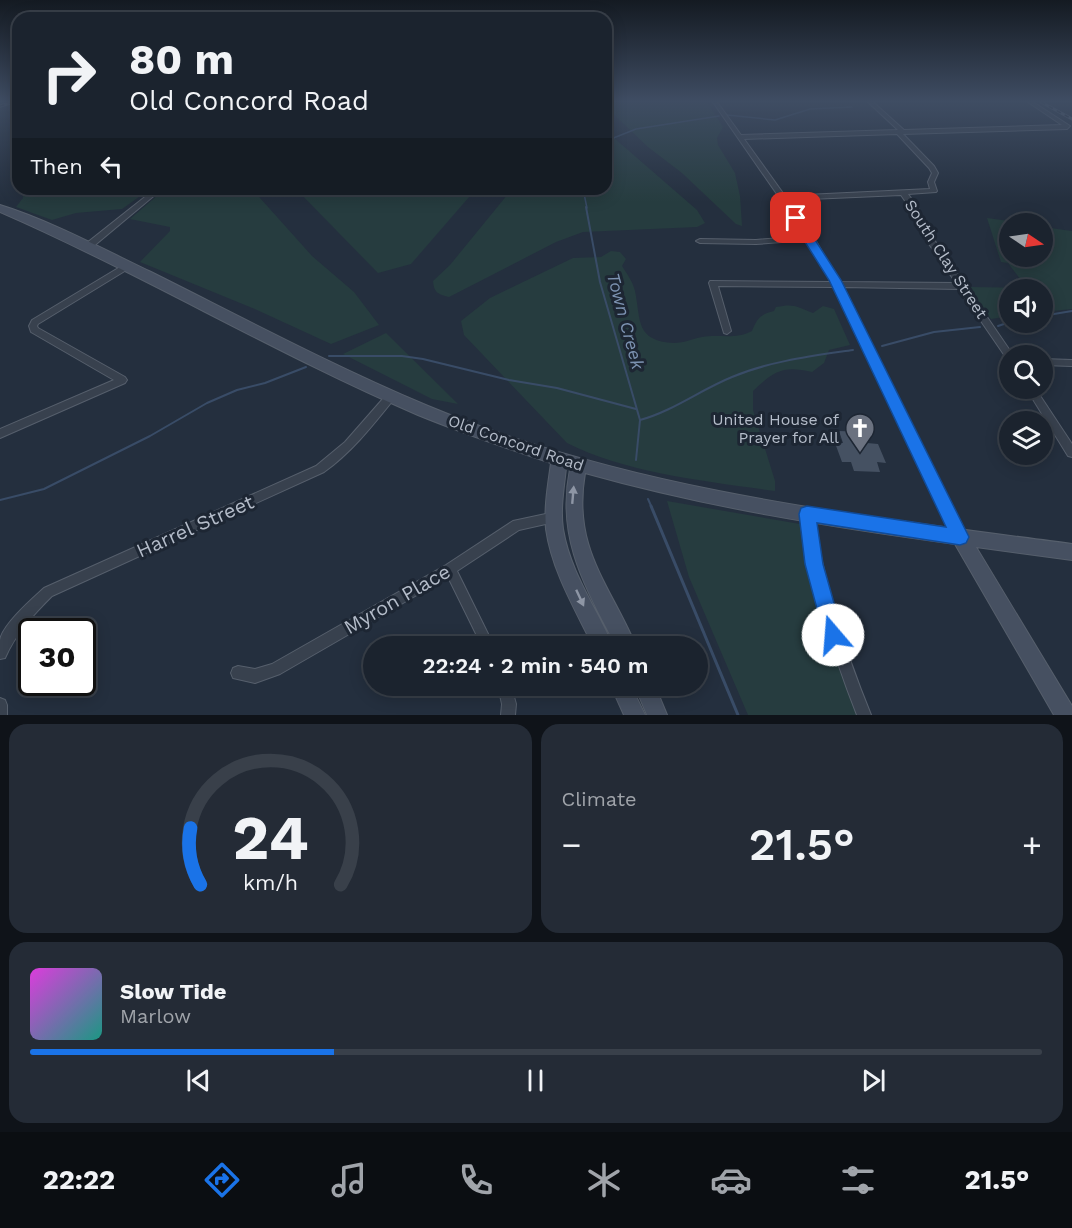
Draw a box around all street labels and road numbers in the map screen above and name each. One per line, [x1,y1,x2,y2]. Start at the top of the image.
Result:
street label: South Clay Street [901,196,992,322]
street label: Old Concord Road [446,411,586,475]
street label: Harrel Street [133,489,258,563]
street label: Myron Place [340,559,454,639]

